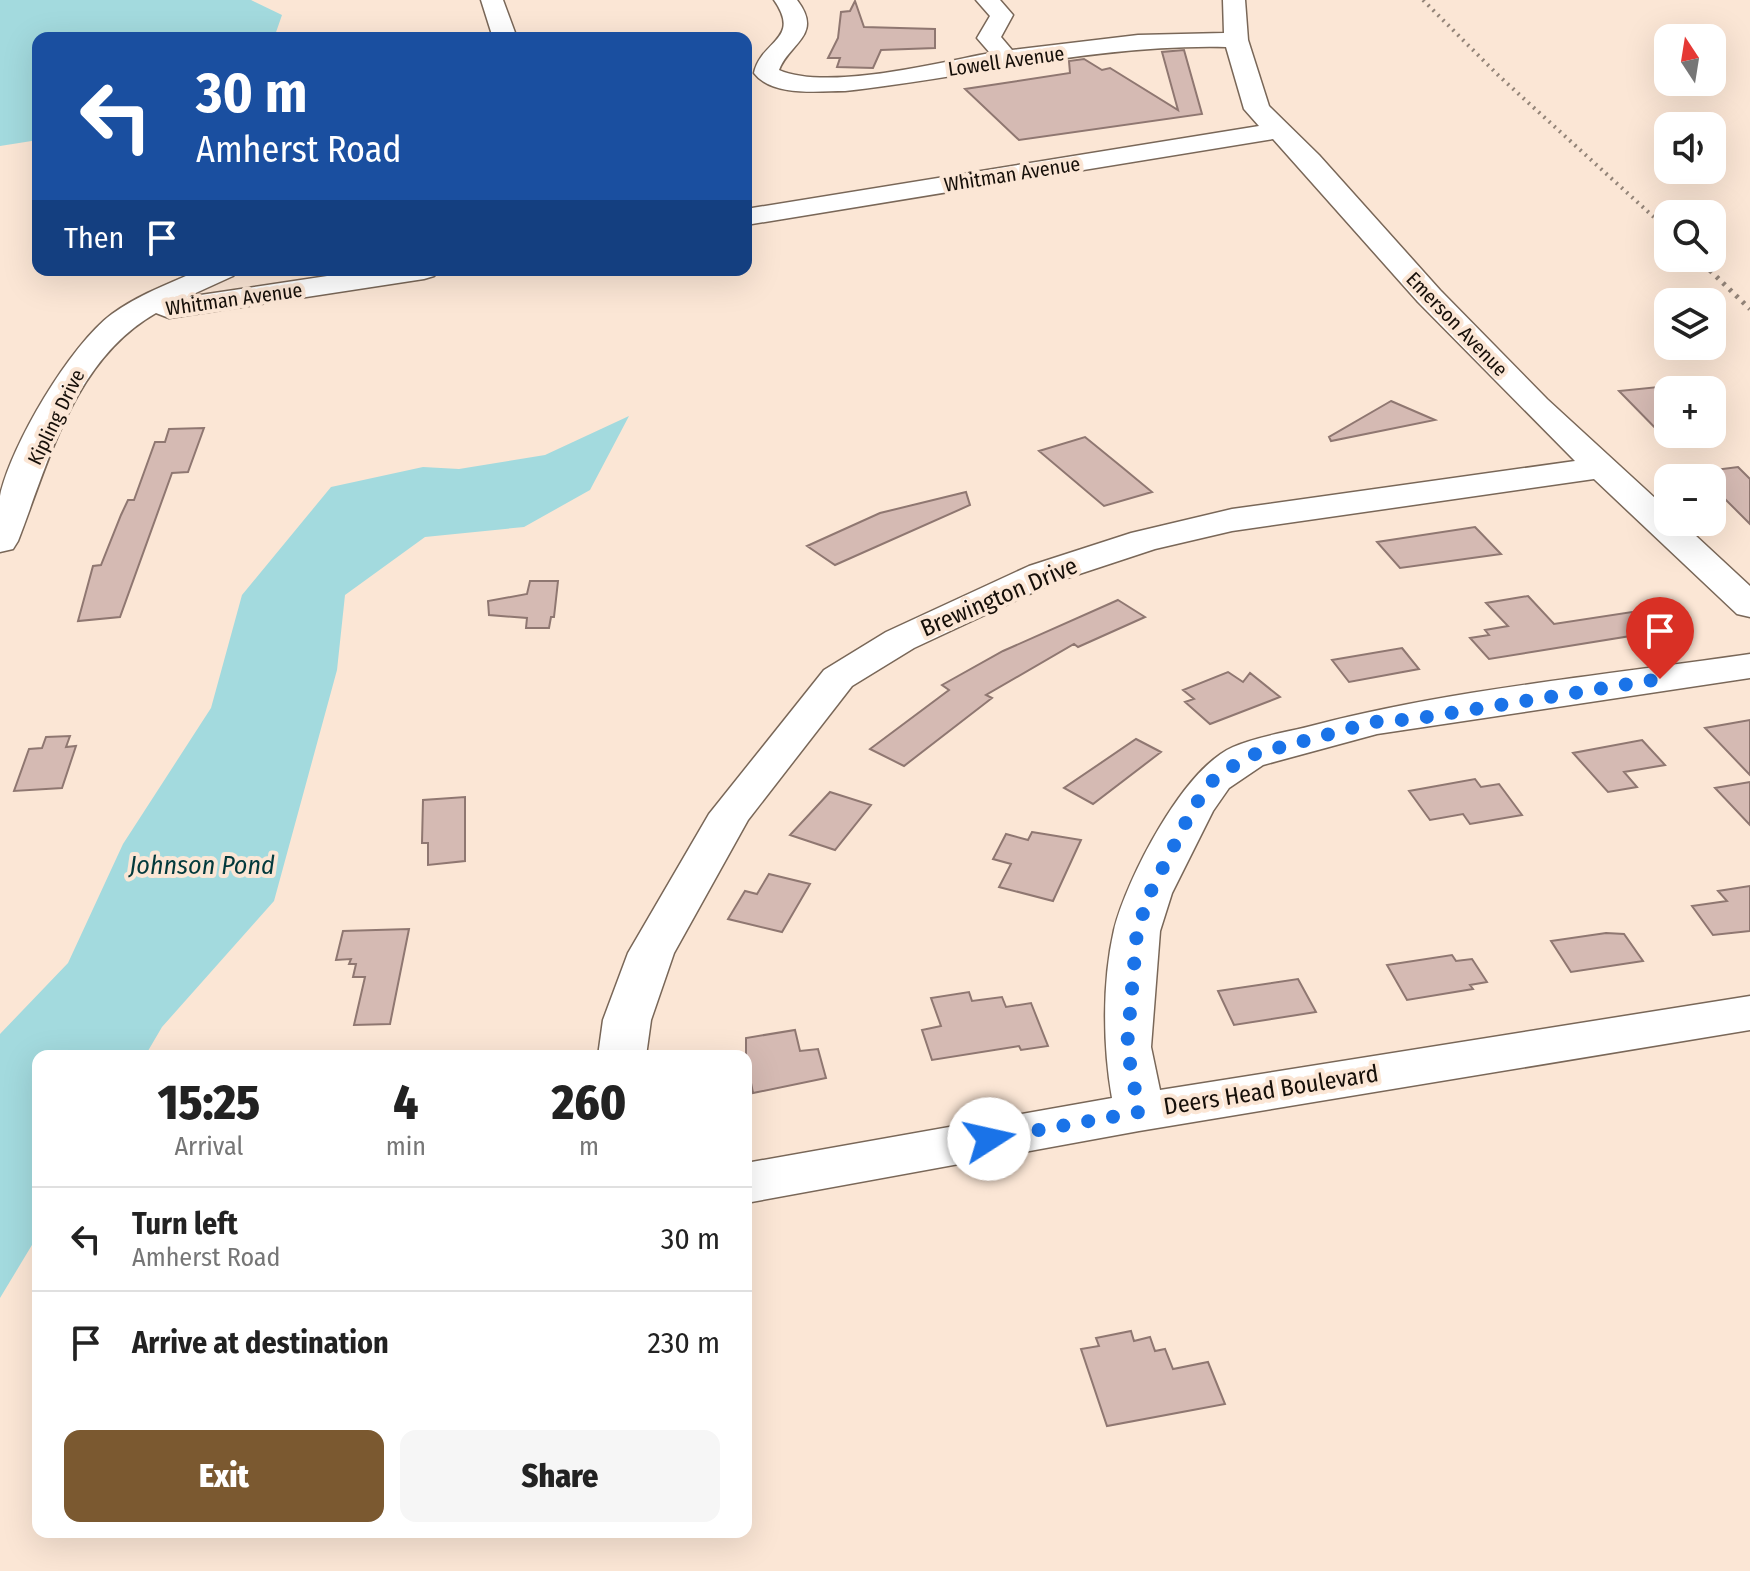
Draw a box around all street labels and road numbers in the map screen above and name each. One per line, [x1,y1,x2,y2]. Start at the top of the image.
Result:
street label: Lowell Avenue [946,41,1066,81]
street label: Whitman Avenue [942,151,1082,197]
street label: Emerson Avenue [1401,267,1513,381]
street label: Whitman Avenue [164,278,304,320]
street label: Kipling Drive [23,365,89,469]
street label: Brewington Drive [916,551,1082,643]
street label: Deers Head Boulevard [1162,1059,1380,1121]

